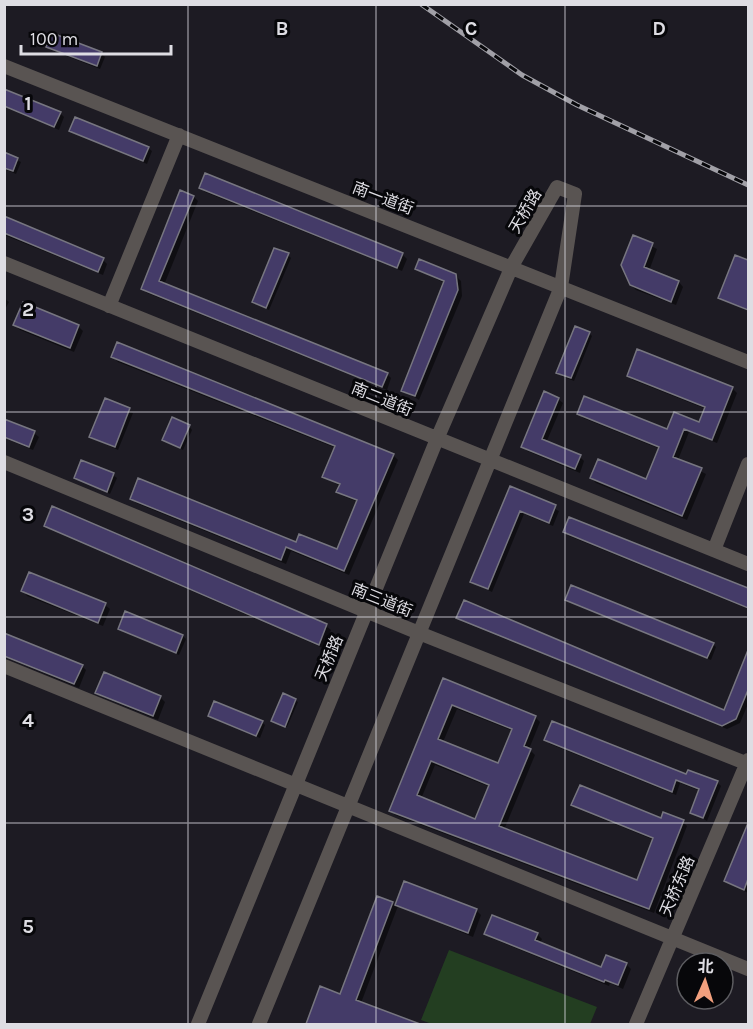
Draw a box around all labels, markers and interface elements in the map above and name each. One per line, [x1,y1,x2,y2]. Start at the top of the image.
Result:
text: B [276,17,288,40]
text: C [465,17,477,40]
text: D [652,17,666,40]
scale bar [21,18,171,56]
text: 100 m [30,28,78,50]
text: 1 [24,92,32,115]
street label: 南一道街 [350,178,416,218]
street label: 天桥路 [505,185,545,237]
text: 2 [22,298,34,321]
street label: 南二道街 [349,378,415,420]
text: 3 [22,503,34,526]
street label: 南三道街 [349,579,415,621]
street label: 天桥路 [311,632,347,684]
text: 4 [22,709,34,732]
street label: 天桥东路 [656,853,698,919]
text: 5 [22,915,34,938]
north arrow [675,951,735,1011]
text: 北 [697,957,714,976]

